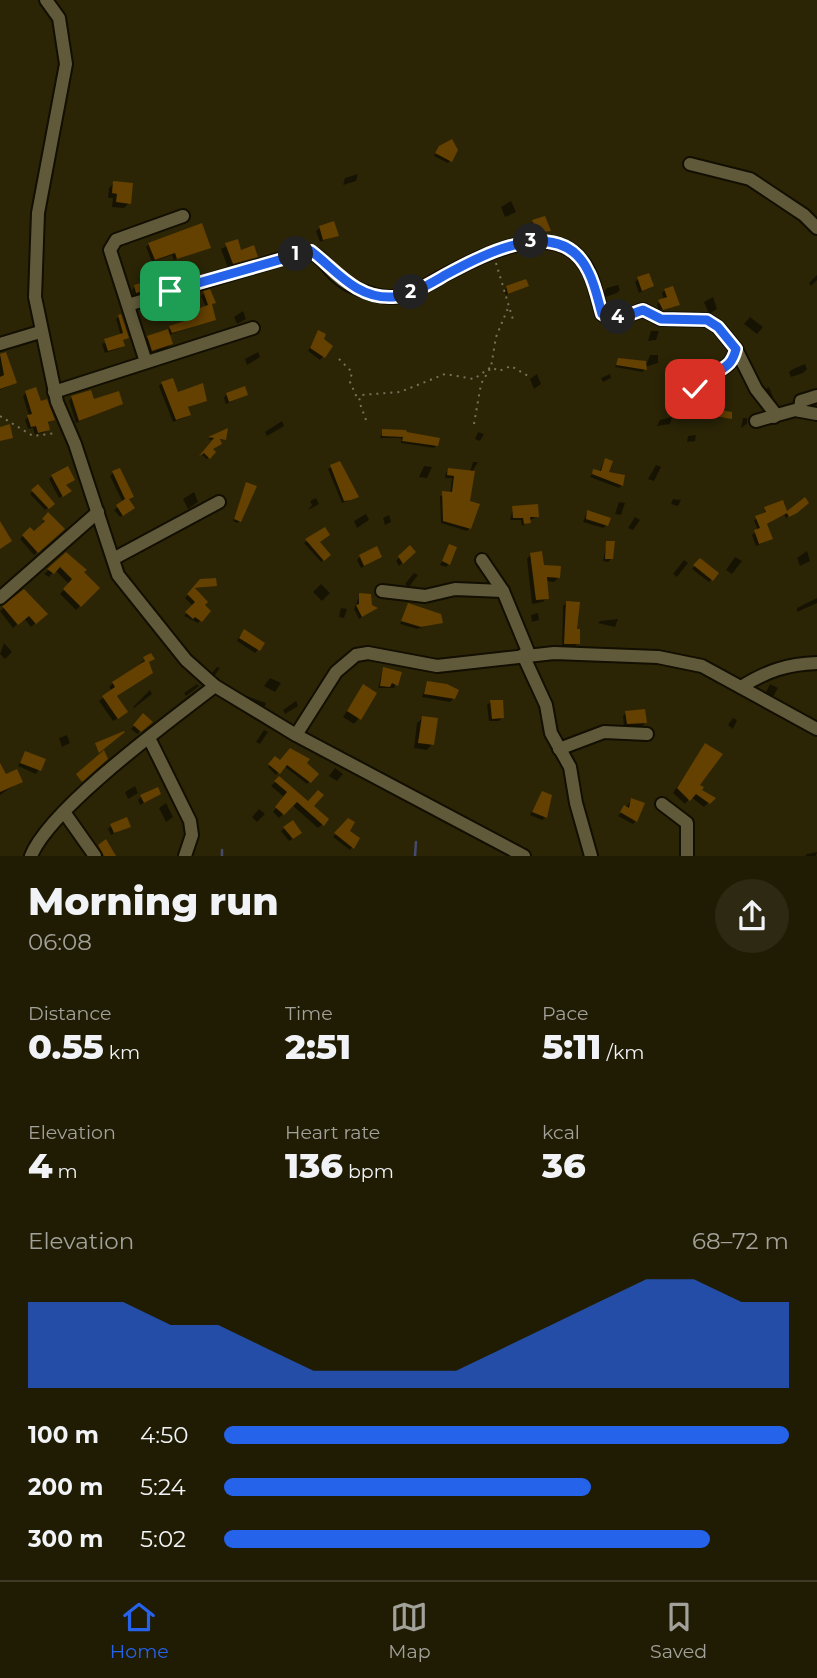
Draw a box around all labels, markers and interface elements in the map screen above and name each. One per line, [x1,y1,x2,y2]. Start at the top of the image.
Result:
pin: 3 [514,224,548,258]
text: 3 [525,229,536,252]
pin: 1 [278,236,314,272]
text: 1 [292,242,299,265]
pin [140,261,200,321]
icon: arrive [151,272,189,310]
pin: 2 [394,274,428,310]
text: 2 [405,280,416,303]
pin: 4 [600,300,636,334]
text: 4 [611,305,624,328]
pin [665,359,725,419]
icon: check [676,370,714,408]
text: Morning run [28,878,279,925]
button: share [715,879,789,953]
text: 06:08 [28,928,92,956]
text: Distance [28,1002,111,1025]
text: Time [285,1002,333,1025]
text: Pace [542,1002,589,1025]
text: 0.55 [28,1025,104,1068]
text: 2:51 [285,1025,351,1068]
text: 5:11 [542,1025,602,1068]
text: km [104,1041,140,1064]
text: /km [602,1041,644,1064]
text: Elevation [28,1121,116,1144]
text: Heart rate [285,1121,380,1144]
text: kcal [542,1121,580,1144]
text: 4 [28,1144,53,1187]
text: 136 [285,1144,343,1187]
text: 36 [542,1144,586,1187]
text: m [53,1160,78,1183]
text: bpm [343,1160,394,1183]
text: Elevation [28,1227,134,1255]
text: 68–72 m [692,1227,789,1255]
text: 100 m [28,1421,99,1449]
text: 4:50 [140,1421,188,1449]
text: 200 m [28,1473,103,1501]
text: 5:24 [140,1473,186,1501]
text: 300 m [28,1525,104,1553]
text: 5:02 [140,1525,186,1553]
tab: Home [110,1598,169,1663]
tab: Map [388,1598,431,1663]
tab: Saved [650,1598,707,1663]

